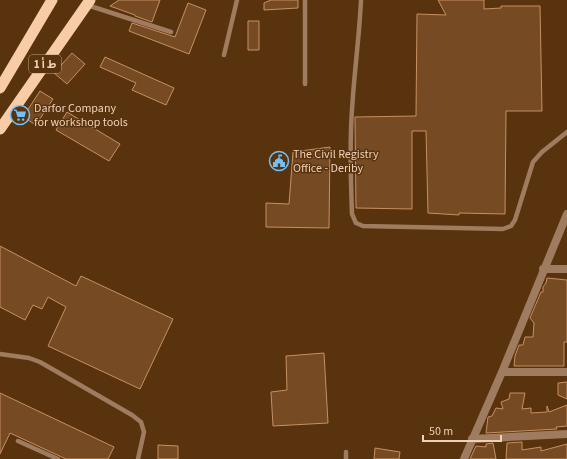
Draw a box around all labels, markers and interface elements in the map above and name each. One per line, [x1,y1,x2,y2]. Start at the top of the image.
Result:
road number: ط أ 1 [29,55,61,73]
place label: Darfor Company for workshop tools [34,100,128,131]
supermarket icon: Darfor Company for workshop tools [9,104,31,126]
place label: The Civil Registry Office - Deriby [293,146,379,177]
public building icon: The Civil Registry Office - Deriby [268,150,290,172]
scale bar [423,417,501,443]
text: 50 m [429,423,453,440]

